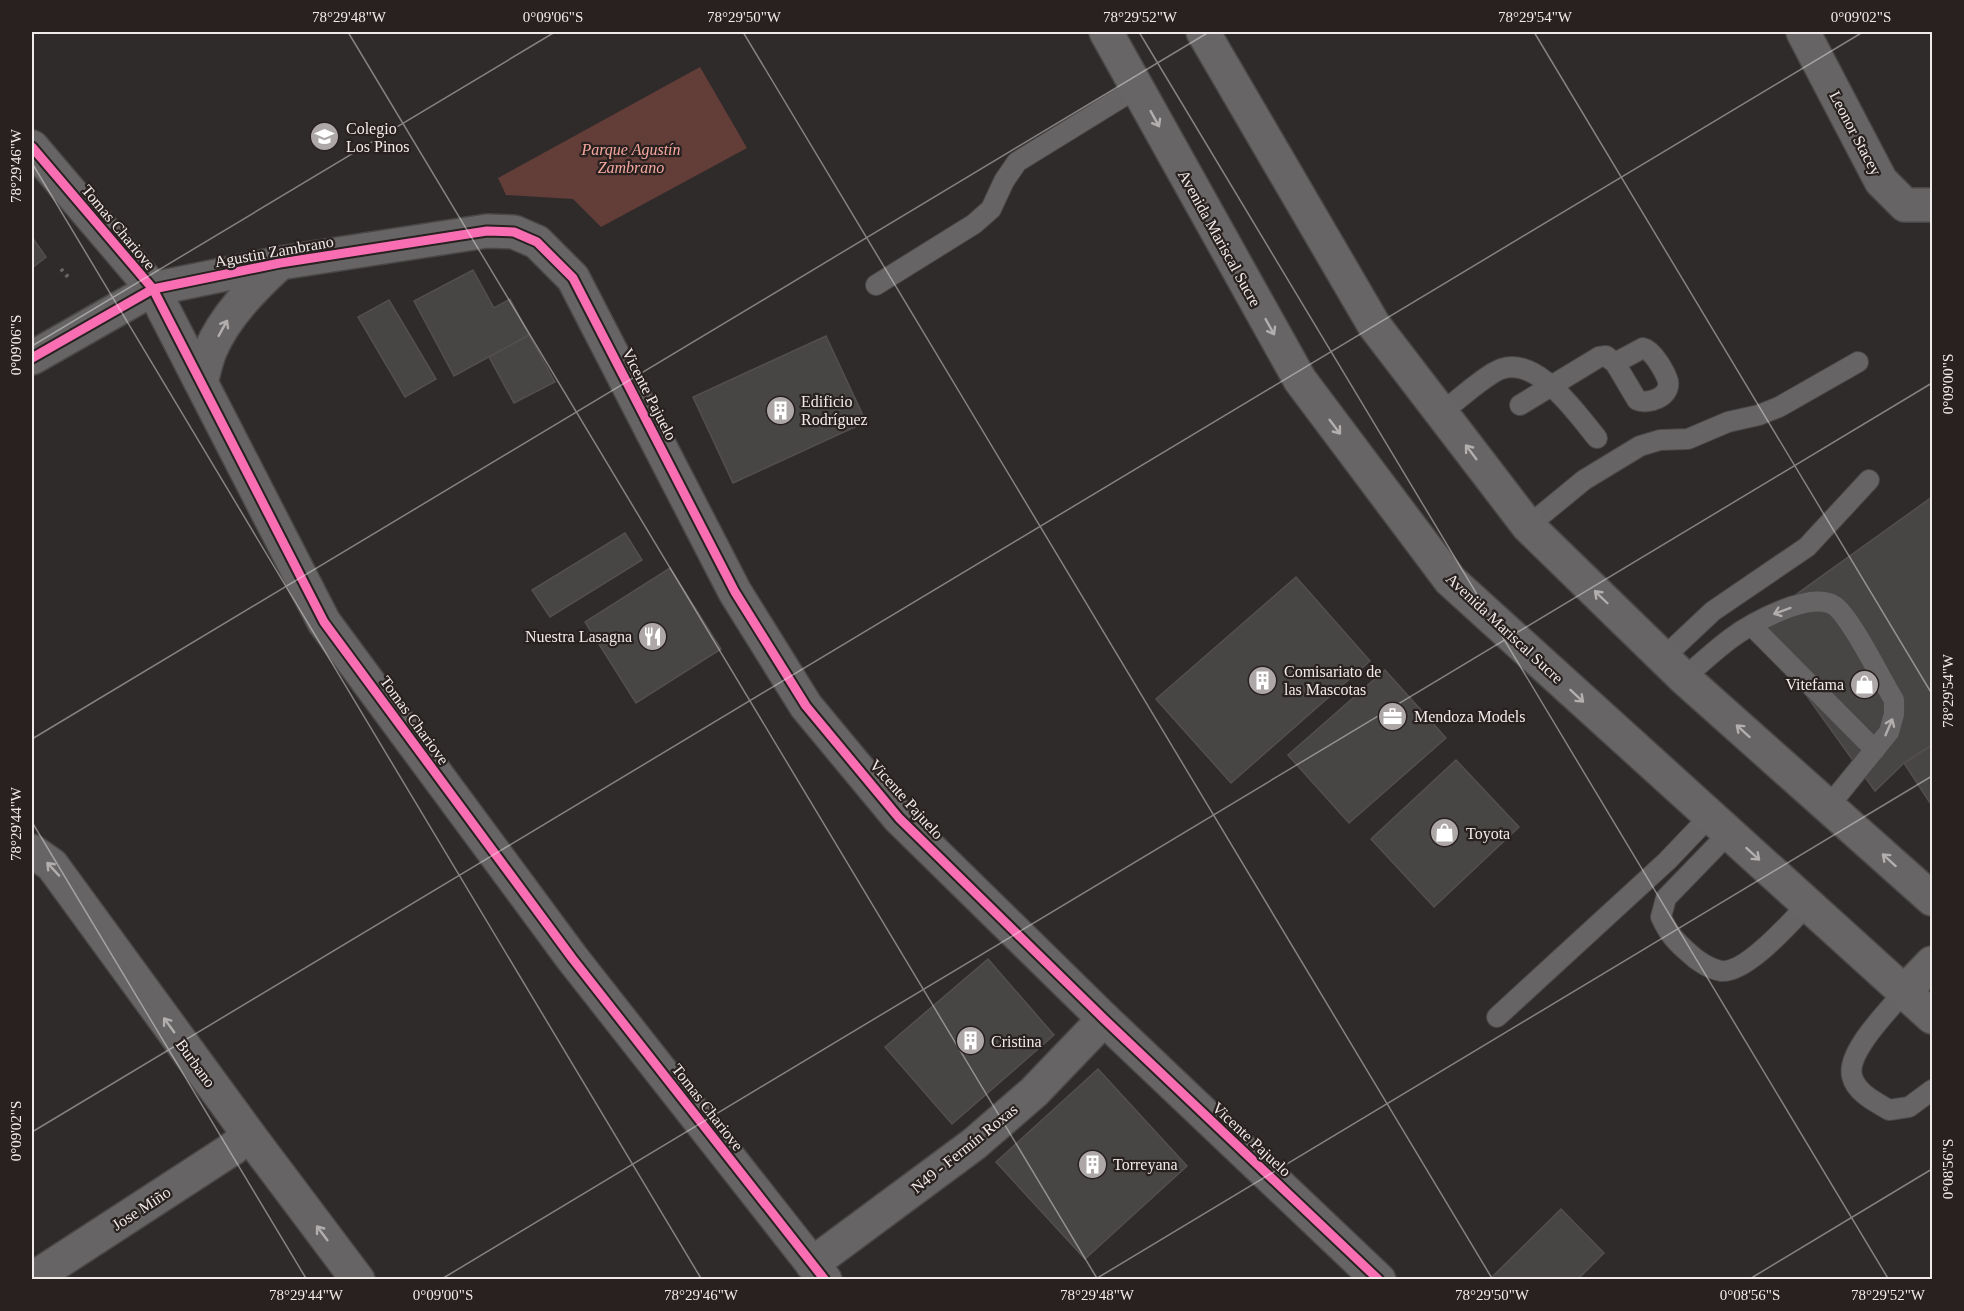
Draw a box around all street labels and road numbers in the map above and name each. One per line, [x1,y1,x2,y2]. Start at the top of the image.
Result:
street label: Leonor Stacey [1825,88,1885,179]
street label: Avenida Mariscal Sucre [1175,167,1264,309]
street label: Tomas Chariove [78,182,159,273]
street label: Agustin Zambrano [213,233,335,271]
street label: Vicente Pajuelo [618,345,680,443]
street label: Avenida Mariscal Sucre [1443,570,1567,687]
street label: Tomas Chariove [377,673,452,768]
street label: Vicente Pajuelo [866,756,947,843]
street label: Burbano [173,1036,219,1091]
street label: Tomas Chariove [669,1061,747,1154]
street label: Vicente Pajuelo [1208,1099,1294,1181]
street label: N49 - Fermín Roxas [908,1101,1021,1196]
street label: Jose Miño [109,1183,174,1234]

